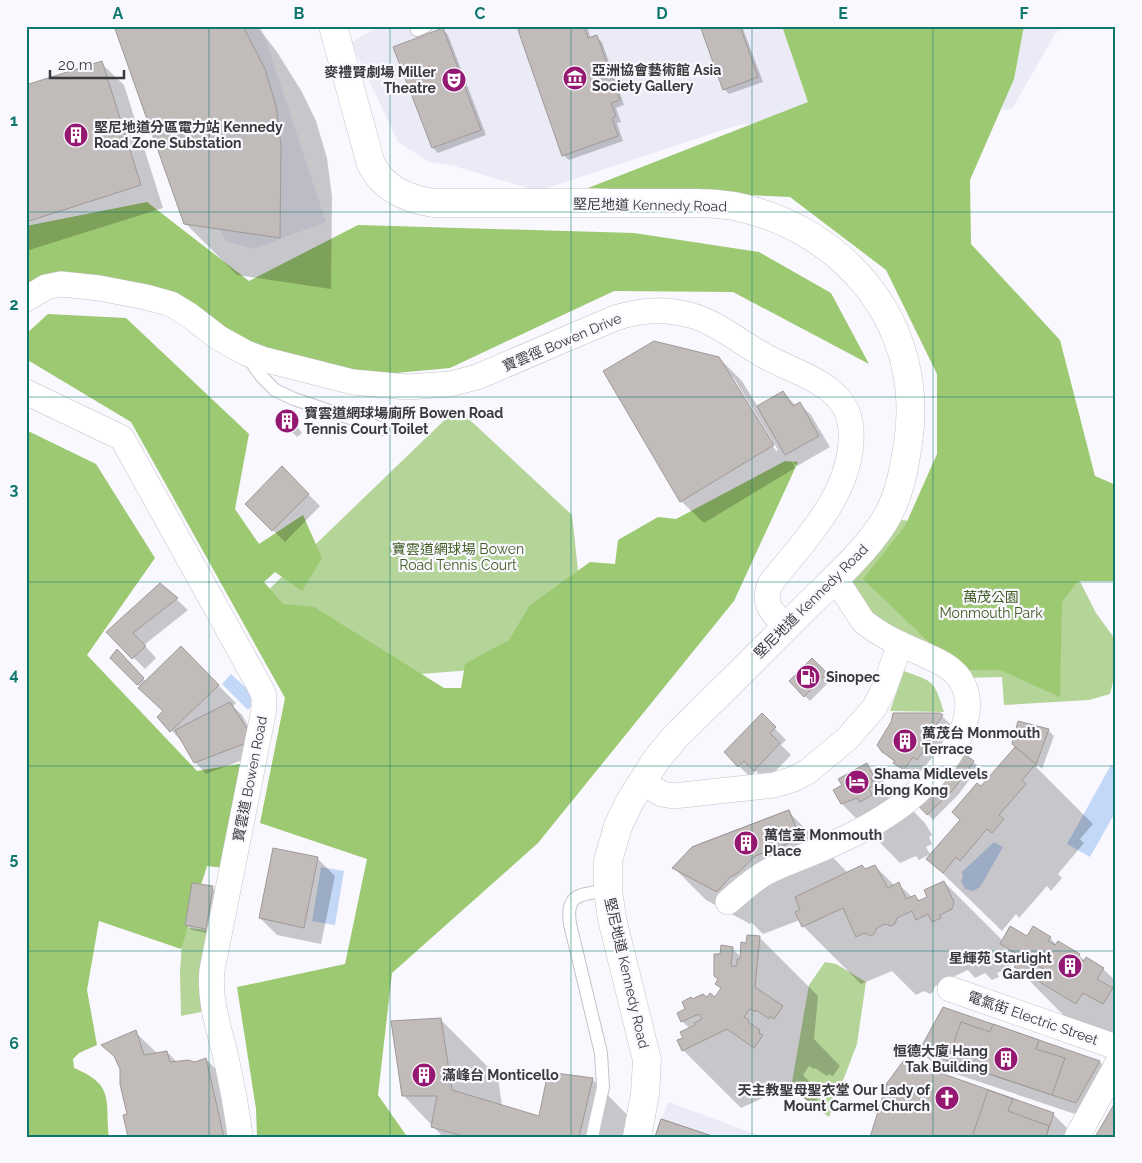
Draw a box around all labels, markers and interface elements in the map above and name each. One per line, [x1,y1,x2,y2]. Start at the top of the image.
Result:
text: A [113,4,124,23]
text: B [294,4,305,23]
text: C [475,4,486,23]
text: D [656,4,668,23]
text: E [838,4,848,23]
text: F [1019,4,1029,23]
scale bar [50,48,124,80]
text: 20 m [58,56,93,74]
place label: 亞洲協會藝術館 Asia Society Gallery [592,62,721,94]
place label: 麥禮賢劇場 Miller Theatre [324,64,437,96]
museum icon: 亞洲協會藝術館 Asia Society Gallery [562,65,588,91]
theatre icon: 麥禮賢劇場 Miller Theatre [441,67,467,93]
text: 1 [10,111,18,130]
place label: 堅尼地道分區電力站 Kennedy Road Zone Substation [94,119,283,151]
building icon: 堅尼地道分區電力站 Kennedy Road Zone Substation [63,122,89,148]
street label: 堅尼地道 Kennedy Road [573,196,727,214]
text: 2 [9,295,19,314]
street label: 寶雲徑 Bowen Drive [500,310,624,374]
place label: 寶雲道網球場廁所 Bowen Road Tennis Court Toilet [304,405,503,437]
building icon: 寶雲道網球場廁所 Bowen Road Tennis Court Toilet [274,408,300,434]
text: 3 [10,480,19,499]
park label: 寶雲道網球場 Bowen Road Tennis Court [392,541,524,573]
street label: 堅尼地道 Kennedy Road [751,541,871,661]
park label: 萬茂公園 Monmouth Park [939,589,1043,621]
fuel station icon: Sinopec [795,664,821,690]
text: 4 [9,665,19,684]
place label: Sinopec [826,669,880,685]
street label: 寶雲道 Bowen Road [230,715,270,843]
place label: 萬茂台 Monmouth Terrace [922,725,1040,757]
building icon: 萬茂台 Monmouth Terrace [892,728,918,754]
place label: Shama Midlevels Hong Kong [874,766,988,798]
hotel icon: Shama Midlevels Hong Kong [844,769,870,795]
place label: 萬信臺 Monmouth Place [764,827,882,859]
building icon: 萬信臺 Monmouth Place [733,830,759,856]
text: 5 [10,849,19,868]
street label: 堅尼地道 Kennedy Road [602,896,652,1050]
place label: 星輝苑 Starlight Garden [949,950,1053,982]
building icon: 星輝苑 Starlight Garden [1057,953,1083,979]
street label: 電氣街 Electric Street [966,988,1100,1048]
text: 6 [9,1034,19,1053]
place label: 恒德大廈 Hang Tak Building [893,1043,988,1075]
building icon: 恒德大廈 Hang Tak Building [993,1046,1019,1072]
building icon: 滿峰台 Monticello [411,1062,437,1088]
place label: 滿峰台 Monticello [442,1067,559,1083]
place label: 天主教聖母聖衣堂 Our Lady of Mount Carmel Church [737,1082,931,1114]
church icon: 天主教聖母聖衣堂 Our Lady of Mount Carmel Church [934,1085,960,1111]

